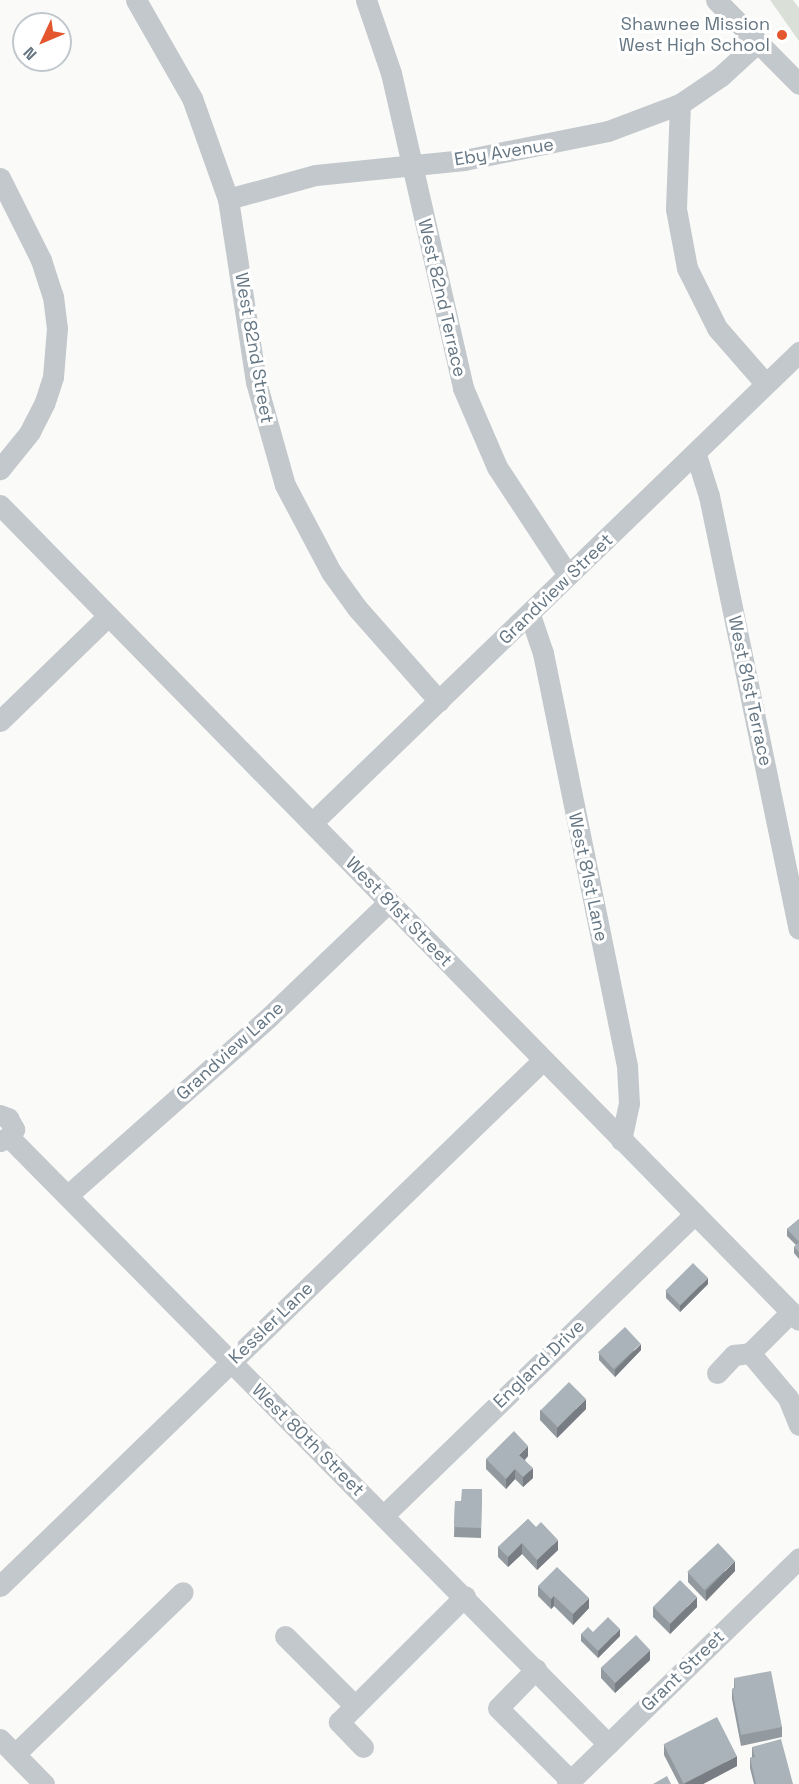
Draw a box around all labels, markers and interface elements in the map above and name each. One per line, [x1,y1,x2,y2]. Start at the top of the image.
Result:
north arrow [12,12,72,72]
place label: Shawnee Mission West High School [619,14,770,57]
marker: Shawnee Mission West High School [775,28,789,42]
text: N [19,42,41,65]
street label: Eby Avenue [452,133,556,171]
street label: West 82nd Terrace [413,217,471,379]
street label: West 82nd Street [230,271,278,425]
street label: Grandview Street [495,529,617,649]
street label: West 81st Terrace [723,614,777,768]
street label: West 81st Lane [564,811,612,943]
street label: West 81st Street [341,853,457,971]
street label: Grandview Lane [172,997,288,1105]
street label: Kessler Lane [224,1278,318,1368]
street label: England Drive [489,1315,589,1413]
street label: West 80th Street [247,1379,369,1501]
street label: Grant Street [637,1626,729,1716]

